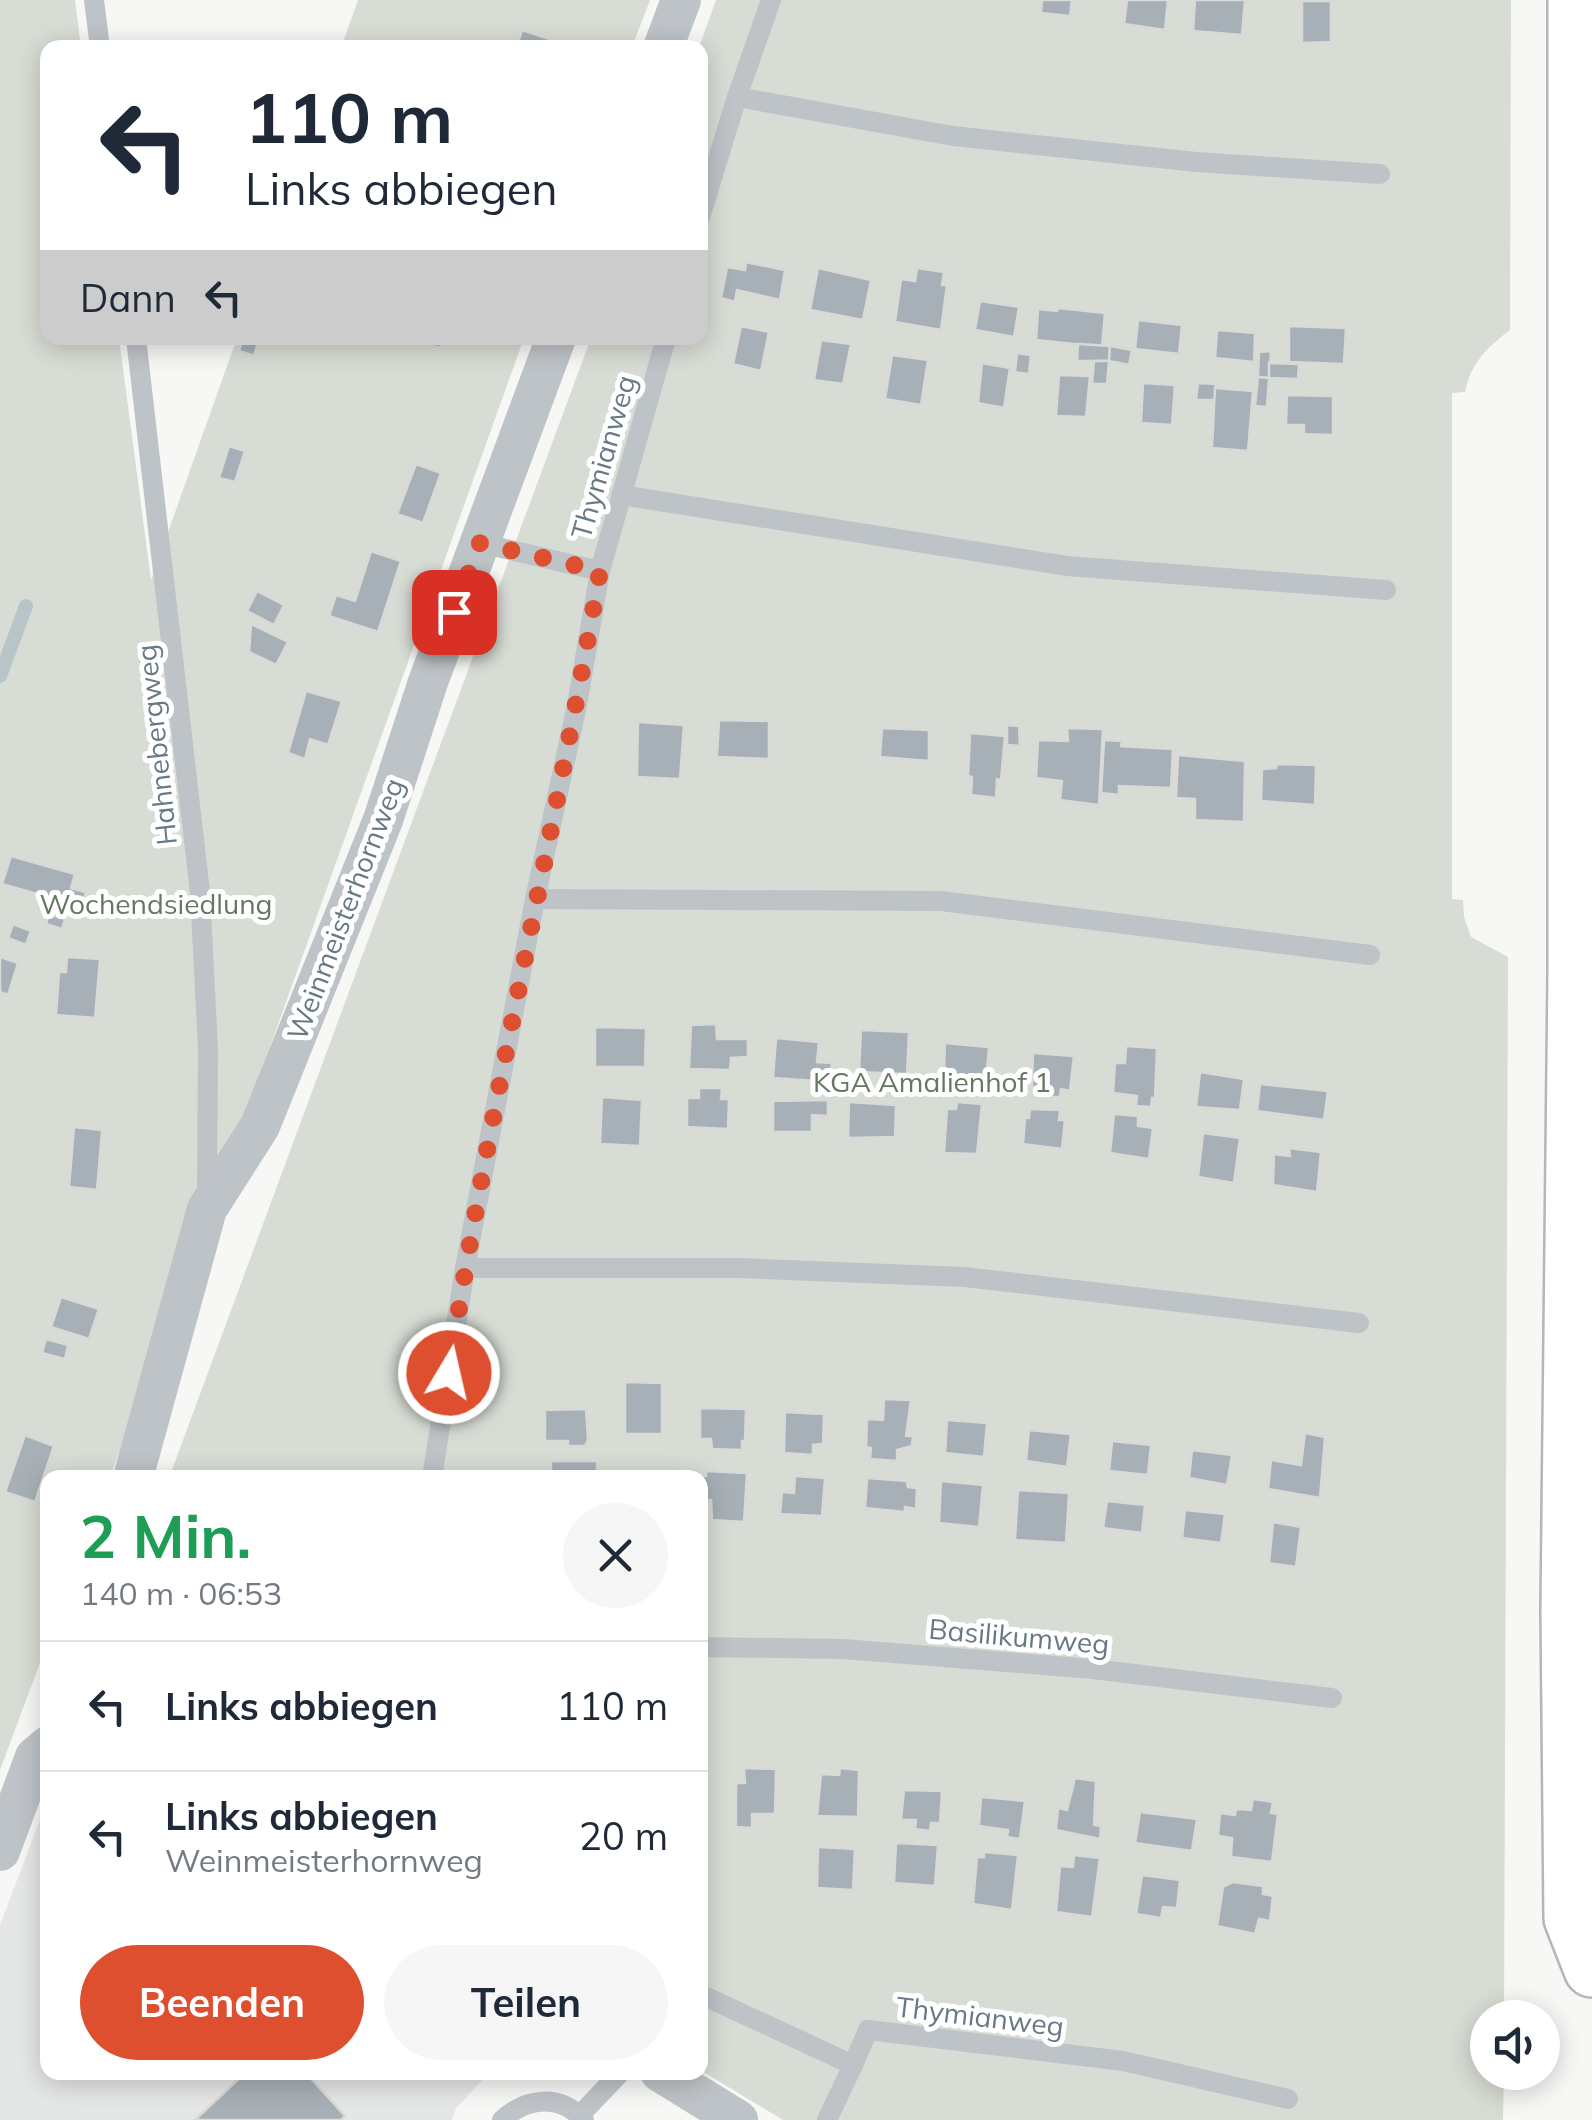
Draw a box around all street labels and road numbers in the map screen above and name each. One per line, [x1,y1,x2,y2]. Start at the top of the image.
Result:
street label: Thymianweg [563,371,643,543]
street label: Hahnebergweg [128,643,184,847]
street label: Weinmeisterhornweg [279,773,411,1045]
street label: Basilikumweg [927,1611,1111,1661]
street label: Thymianweg [894,1988,1066,2044]

